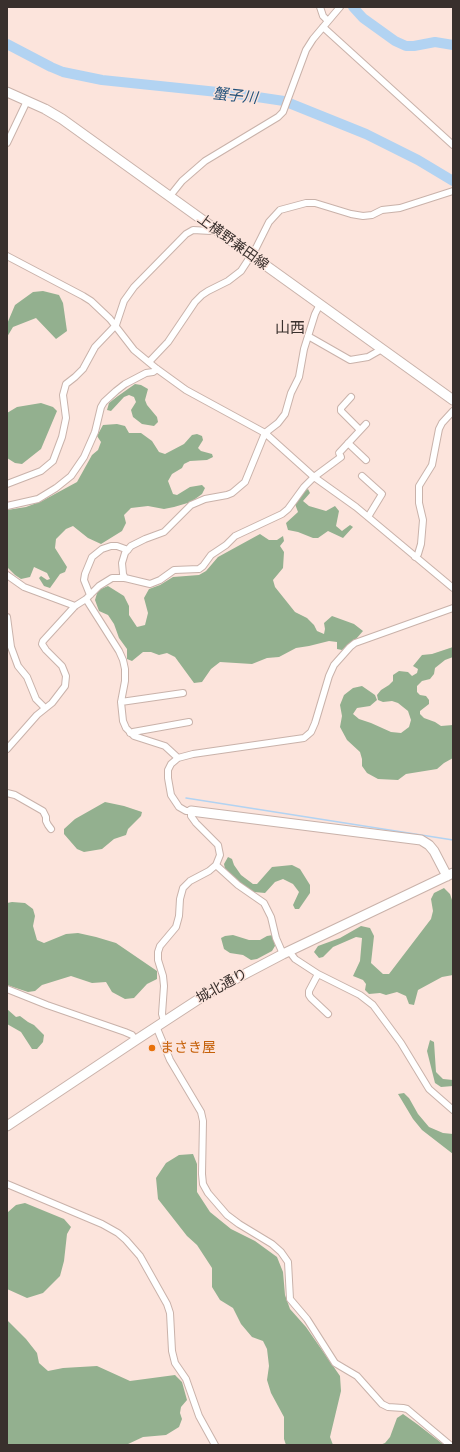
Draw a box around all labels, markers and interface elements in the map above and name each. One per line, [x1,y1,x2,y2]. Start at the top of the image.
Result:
water label: 蟹子川 [212,85,258,107]
street label: 上横野兼田線 [194,211,272,273]
district label: 山西 [275,319,305,337]
street label: 城北通り [193,965,251,1007]
place label: まさき屋 [160,1040,216,1056]
marker: まさき屋 [147,1043,157,1053]

